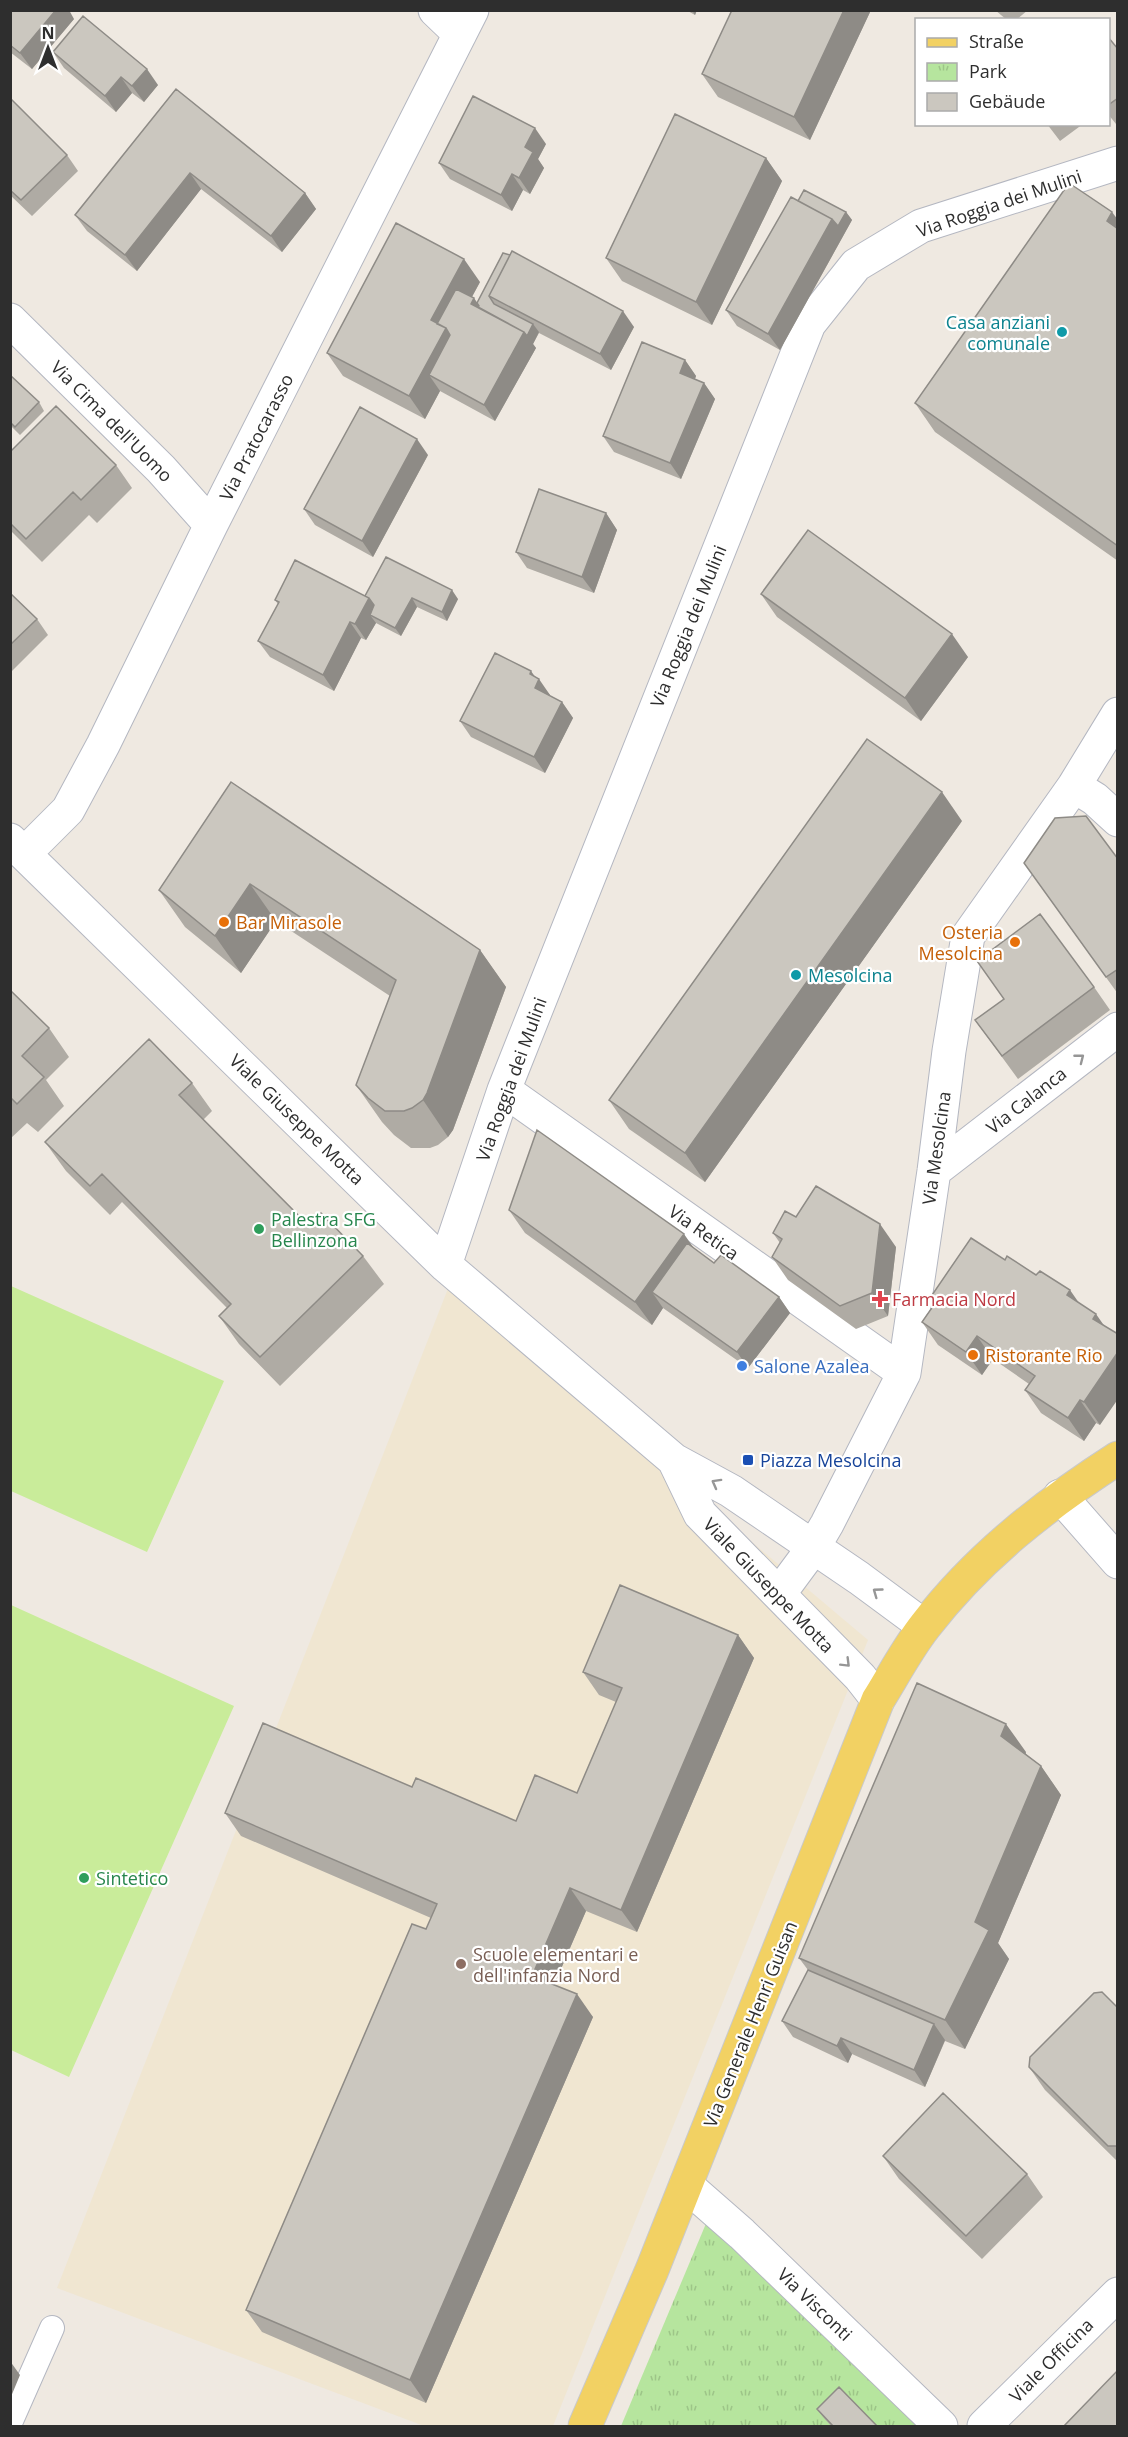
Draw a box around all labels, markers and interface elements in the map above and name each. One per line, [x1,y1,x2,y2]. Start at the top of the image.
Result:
north arrow [18,18,78,78]
legend [915,18,1110,126]
text: N [41,22,55,44]
text: Straße [969,29,1024,53]
text: Park [969,59,1007,83]
text: Gebäude [969,89,1045,113]
street label: Via Roggia dei Mulini [913,164,1085,242]
place label: Casa anziani comunale [946,310,1050,355]
marker: Casa anziani comunale [1055,325,1069,339]
street label: Via Cima dell'Uomo [46,355,178,487]
street label: Via Pratocarasso [214,369,298,505]
street label: Via Roggia dei Mulini [644,541,732,711]
place label: Bar Mirasole [236,910,342,934]
marker: Bar Mirasole [217,915,231,929]
place label: Osteria Mesolcina [919,920,1003,965]
marker: Osteria Mesolcina [1008,935,1022,949]
place label: Mesolcina [808,963,892,987]
marker: Mesolcina [789,968,803,982]
street label: Via Roggia dei Mulini [470,994,552,1164]
street label: Viale Giuseppe Motta [224,1048,370,1190]
one-way arrow [1074,1054,1085,1065]
street label: Via Calanca [981,1061,1071,1139]
street label: Via Mesolcina [916,1090,956,1206]
street label: Via Retica [664,1199,744,1265]
place label: Palestra SFG Bellinzona [271,1207,376,1252]
marker: Palestra SFG Bellinzona [252,1222,266,1236]
place label: Farmacia Nord [892,1287,1016,1311]
marker: Farmacia Nord [873,1292,887,1306]
place label: Ristorante Rio [985,1343,1103,1367]
marker: Ristorante Rio [966,1348,980,1362]
place label: Salone Azalea [754,1354,870,1378]
marker: Salone Azalea [735,1359,749,1373]
place label: Piazza Mesolcina [760,1448,901,1472]
marker: Piazza Mesolcina [741,1453,755,1467]
one-way arrow [711,1479,722,1490]
street label: Viale Giuseppe Motta [698,1512,840,1658]
one-way arrow [873,1588,884,1599]
one-way arrow [839,1656,849,1667]
place label: Sintetico [96,1866,168,1890]
marker: Sintetico [77,1871,91,1885]
street label: Via Generale Henri Guisan [698,1917,802,2131]
place label: Scuole elementari e dell'infanzia Nord [473,1942,638,1987]
marker: Scuole elementari e dell'infanzia Nord [454,1957,468,1971]
street label: Via Visconti [772,2262,858,2346]
street label: Viale Officina [1004,2313,1098,2407]

